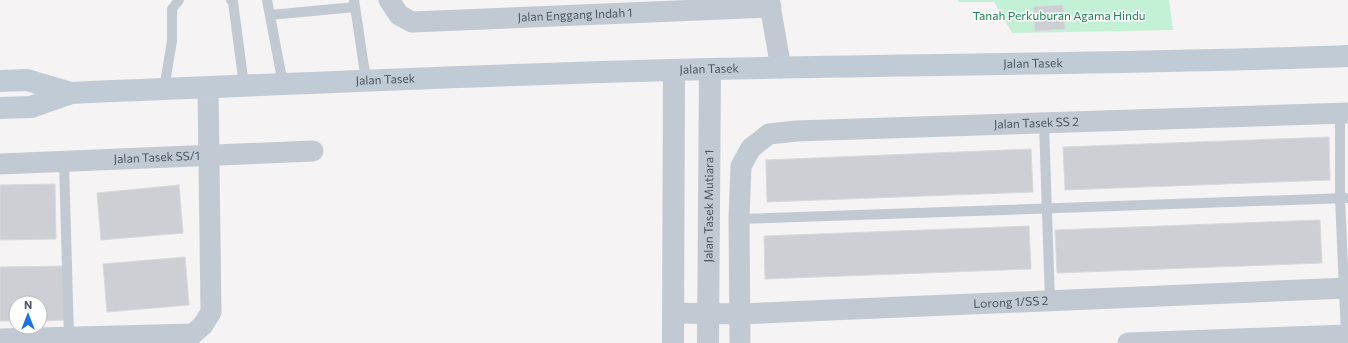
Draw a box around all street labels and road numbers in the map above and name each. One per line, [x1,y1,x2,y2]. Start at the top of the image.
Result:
street label: Jalan Enggang Indah 1 [517,5,633,25]
street label: Jalan Tasek [1003,55,1063,71]
street label: Jalan Tasek [679,60,740,77]
street label: Jalan Tasek [355,71,416,88]
street label: Jalan Tasek SS 2 [994,114,1079,132]
street label: Jalan Tasek SS/1 [113,148,200,166]
street label: Jalan Tasek Mutiara 1 [701,150,716,262]
street label: Lorong 1/SS 2 [973,293,1049,310]

